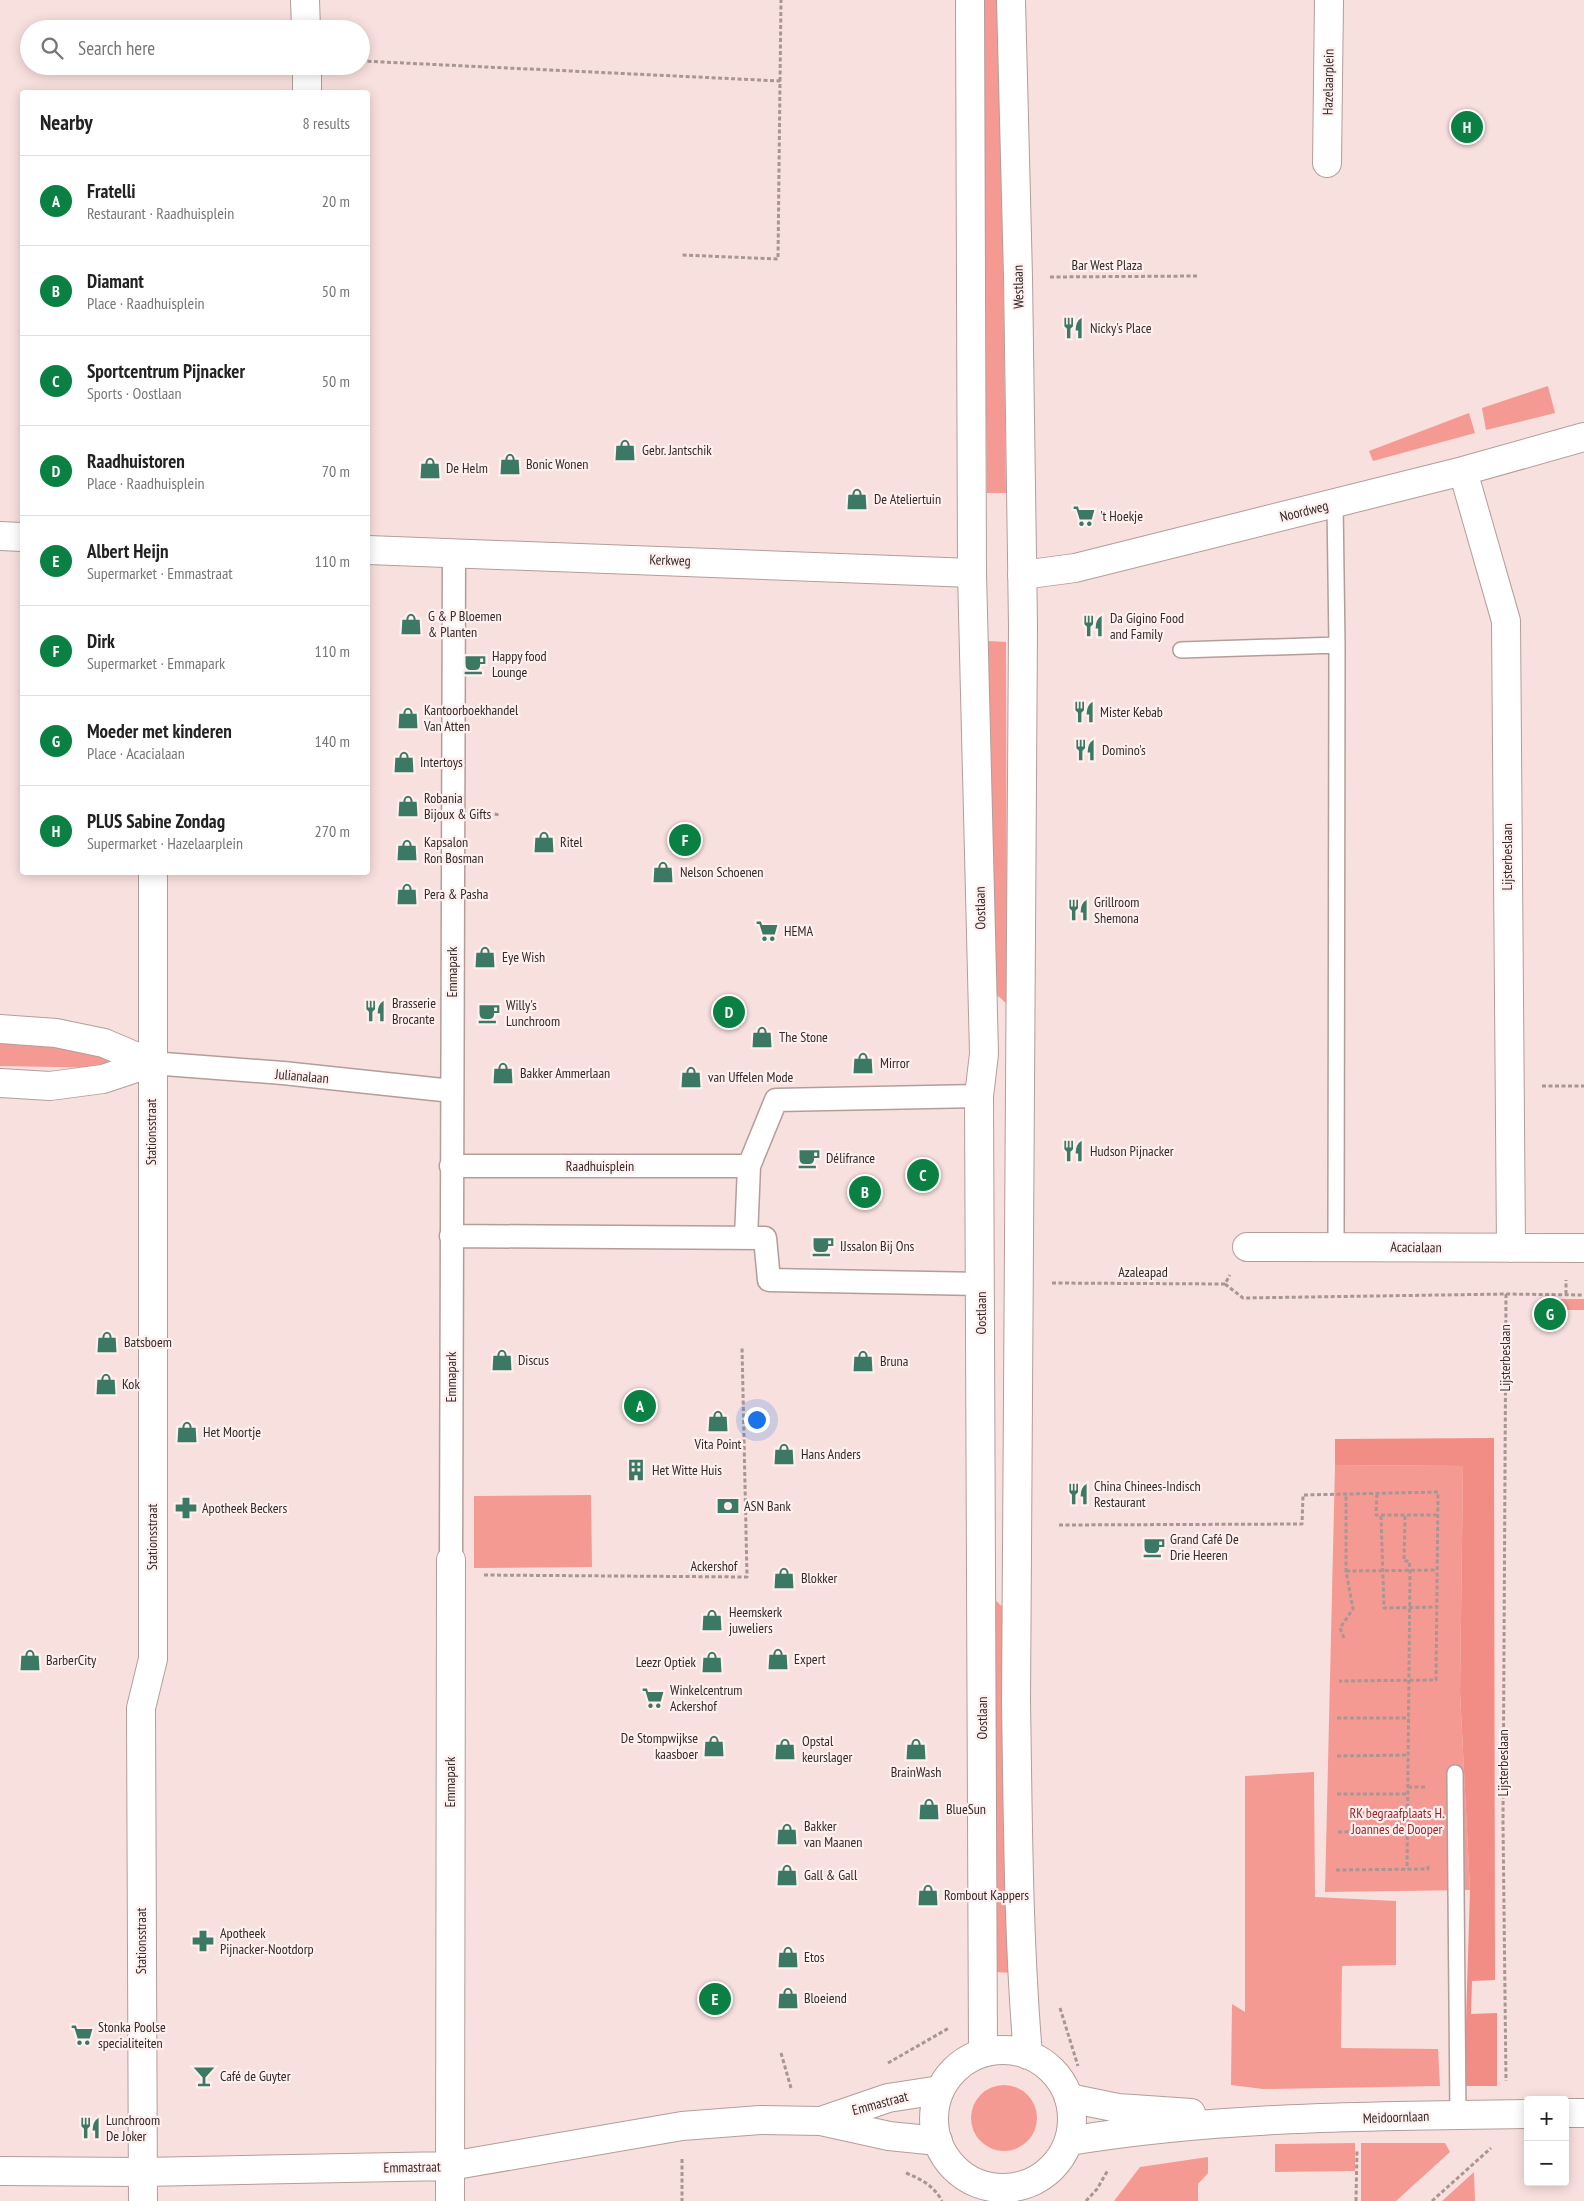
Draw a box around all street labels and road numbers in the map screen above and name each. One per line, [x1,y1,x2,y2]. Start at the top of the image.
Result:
street label: Hazelaarplein [1318,49,1338,115]
street label: Bar West Plaza [1072,256,1142,274]
street label: Westlaan [1009,265,1027,309]
street label: Noordweg [1278,496,1330,526]
street label: Kerkweg [649,550,691,570]
street label: Lijsterbeslaan [1498,823,1516,891]
street label: Oostlaan [971,886,989,930]
street label: Emmapark [443,946,461,997]
street label: Julianalaan [273,1065,330,1087]
street label: Stationsstraat [142,1098,160,1165]
street label: Raadhuisplein [566,1157,634,1175]
street label: Acacialaan [1390,1238,1442,1256]
street label: Azaleapad [1118,1263,1168,1281]
street label: Oostlaan [972,1292,990,1334]
street label: Lijsterbeslaan [1496,1324,1514,1392]
street label: Emmapark [442,1351,460,1402]
street label: Stationsstraat [143,1503,161,1570]
street label: Ackershof [691,1557,738,1575]
street label: Oostlaan [973,1697,991,1739]
street label: Lijsterbeslaan [1494,1729,1512,1797]
street label: Emmapark [441,1756,459,1807]
street label: Stationsstraat [132,1907,150,1974]
street label: Emmastraat [850,2087,910,2119]
street label: Meidoornlaan [1362,2107,1430,2127]
street label: Emmastraat [383,2157,441,2176]

